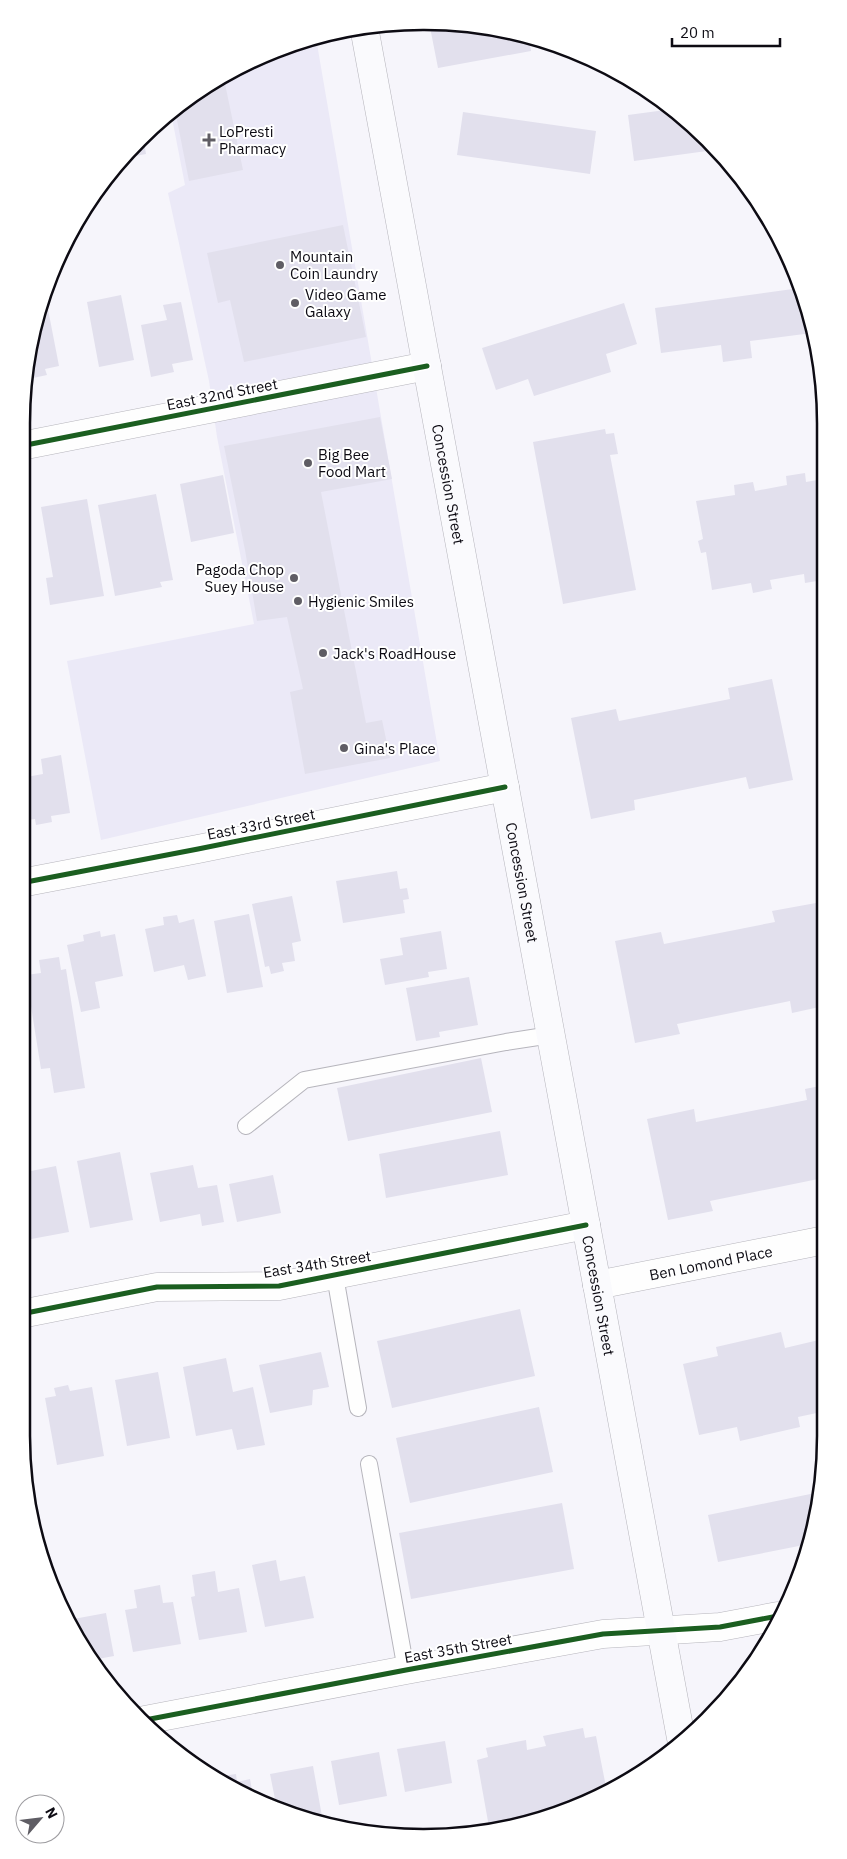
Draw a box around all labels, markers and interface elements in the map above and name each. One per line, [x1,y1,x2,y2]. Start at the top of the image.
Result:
scale bar [672,15,780,47]
text: 20 m [680,23,715,42]
place label: LoPresti Pharmacy [219,122,287,158]
marker: LoPresti Pharmacy [203,134,215,146]
place label: Mountain Coin Laundry [290,247,378,283]
marker: Mountain Coin Laundry [274,259,286,271]
place label: Video Game Galaxy [305,285,387,321]
marker: Video Game Galaxy [289,297,301,309]
street label: East 32nd Street [165,374,279,414]
street label: Concession Street [428,423,469,546]
place label: Big Bee Food Mart [318,445,386,481]
marker: Big Bee Food Mart [302,457,314,469]
place label: Pagoda Chop Suey House [196,560,284,596]
marker: Pagoda Chop Suey House [288,572,300,584]
place label: Hygienic Smiles [308,592,414,611]
marker: Hygienic Smiles [292,595,304,607]
place label: Jack's RoadHouse [333,644,456,663]
marker: Jack's RoadHouse [317,647,329,659]
place label: Gina's Place [354,739,436,758]
marker: Gina's Place [338,742,350,754]
street label: East 33rd Street [205,804,317,844]
street label: Concession Street [502,821,543,944]
street label: Concession Street [579,1234,619,1357]
street label: Ben Lomond Place [648,1241,774,1284]
street label: East 34th Street [262,1246,372,1282]
street label: East 35th Street [403,1629,513,1667]
north arrow [15,1794,65,1844]
text: N [41,1804,62,1822]

